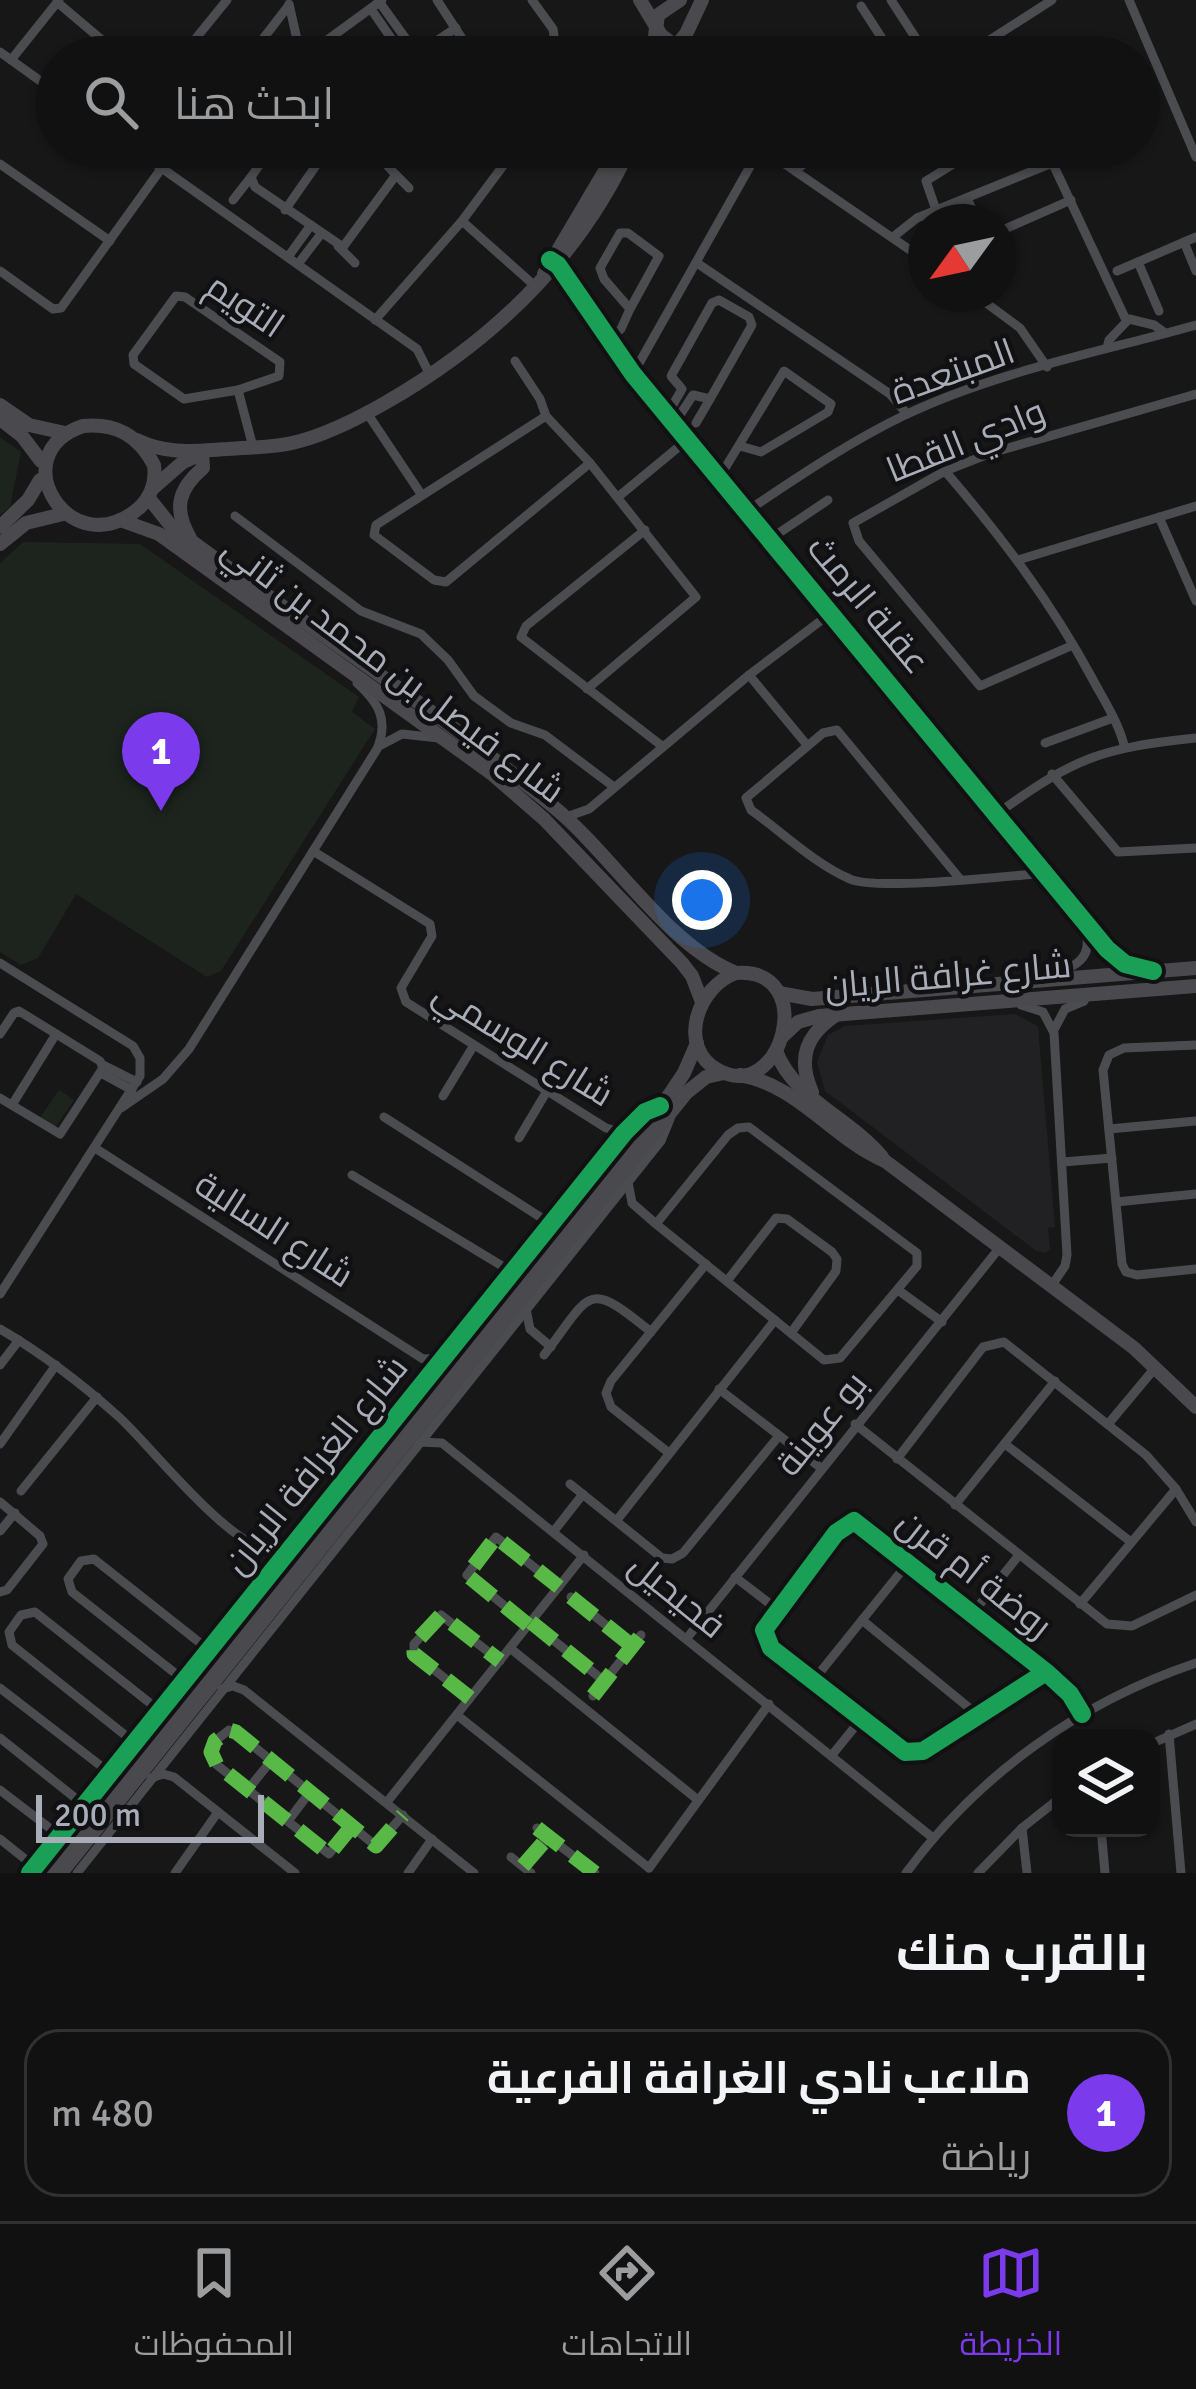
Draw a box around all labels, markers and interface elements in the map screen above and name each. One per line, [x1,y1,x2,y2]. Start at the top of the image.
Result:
search box [36,36,1160,168]
icon: search [78,69,144,135]
text: ابحث هنا [174,77,334,132]
north arrow [908,204,1016,312]
street label: التويم [197,264,293,349]
street label: المبتعدة [885,329,1021,415]
street label: وادي القطا [880,389,1053,497]
street label: شارع فيصل بن محمد بن ثاني [210,526,573,818]
street label: عقلة الرمث [797,527,939,683]
pin: 1 [122,712,200,811]
your location [672,870,732,930]
street label: شارع غرافة الريان [823,943,1073,1010]
street label: شارع الوسمي [422,971,621,1121]
street label: شارع السالية [186,1162,362,1299]
street label: شارع الغرافة الريان [214,1346,419,1584]
street label: بو عوينة [766,1363,878,1485]
street label: روضة أم قرن [887,1499,1061,1649]
street label: فحيحيل [619,1543,735,1649]
map controls [1052,1729,1160,1837]
button: layers [1052,1729,1160,1837]
scale bar [36,1789,264,1842]
text: 200 m [54,1795,141,1836]
text: بالقرب منك [896,1922,1148,1985]
text: ملاعب نادي الغرافة الفرعية [487,2051,1031,2106]
text: 480 m [51,2089,154,2137]
text: 1 [1095,2089,1117,2137]
text: رياضة [941,2133,1031,2181]
tab: المحفوظات [134,2240,294,2374]
tab: الاتجاهات [562,2240,692,2374]
tab: الخريطة [959,2240,1062,2374]

